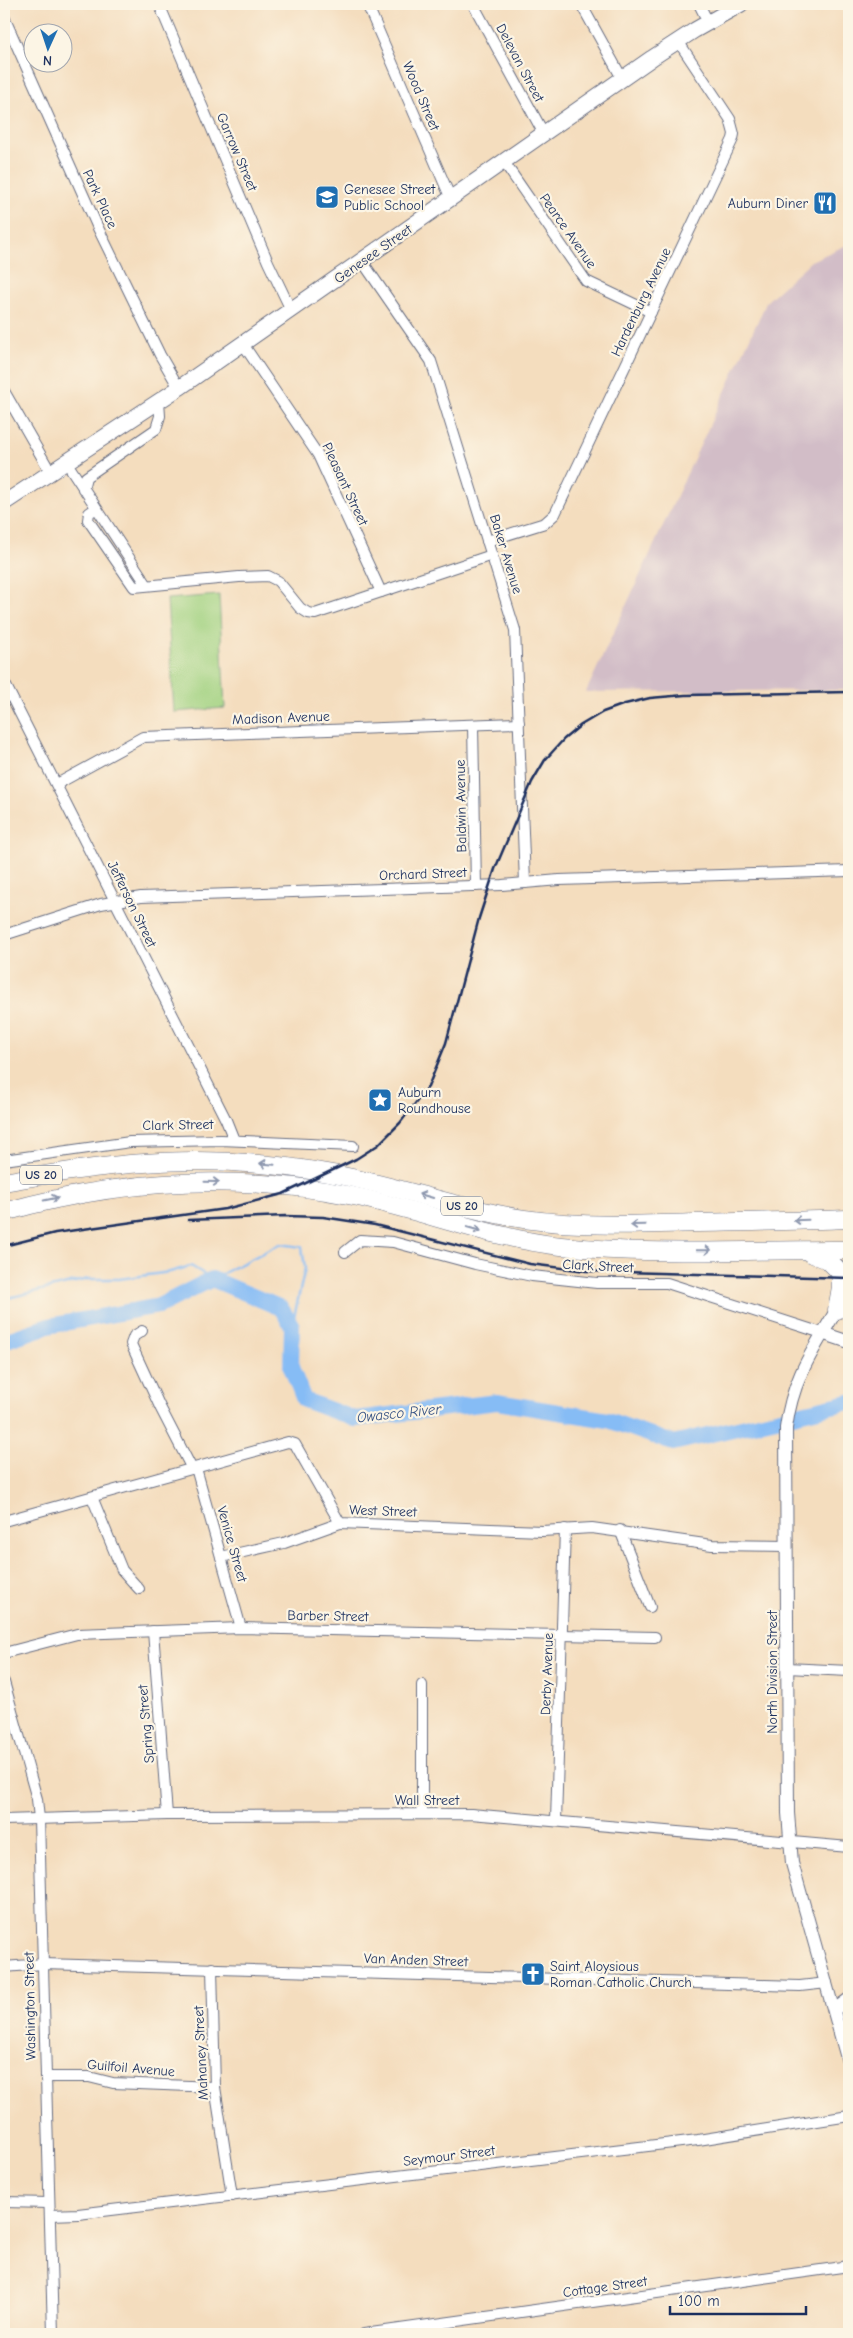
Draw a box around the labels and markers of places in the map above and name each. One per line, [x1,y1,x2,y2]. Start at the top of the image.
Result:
place label: Genesee Street Public School [344,181,436,214]
school or university icon: Genesee Street Public School [314,184,340,210]
restaurant icon: Auburn Diner [812,190,838,216]
place label: Auburn Diner [728,195,808,212]
place label: Auburn Roundhouse [398,1084,471,1117]
place icon: Auburn Roundhouse [367,1087,393,1113]
place label: Saint Aloysious Roman Catholic Church [550,1958,692,1991]
church icon: Saint Aloysious Roman Catholic Church [520,1961,546,1987]

